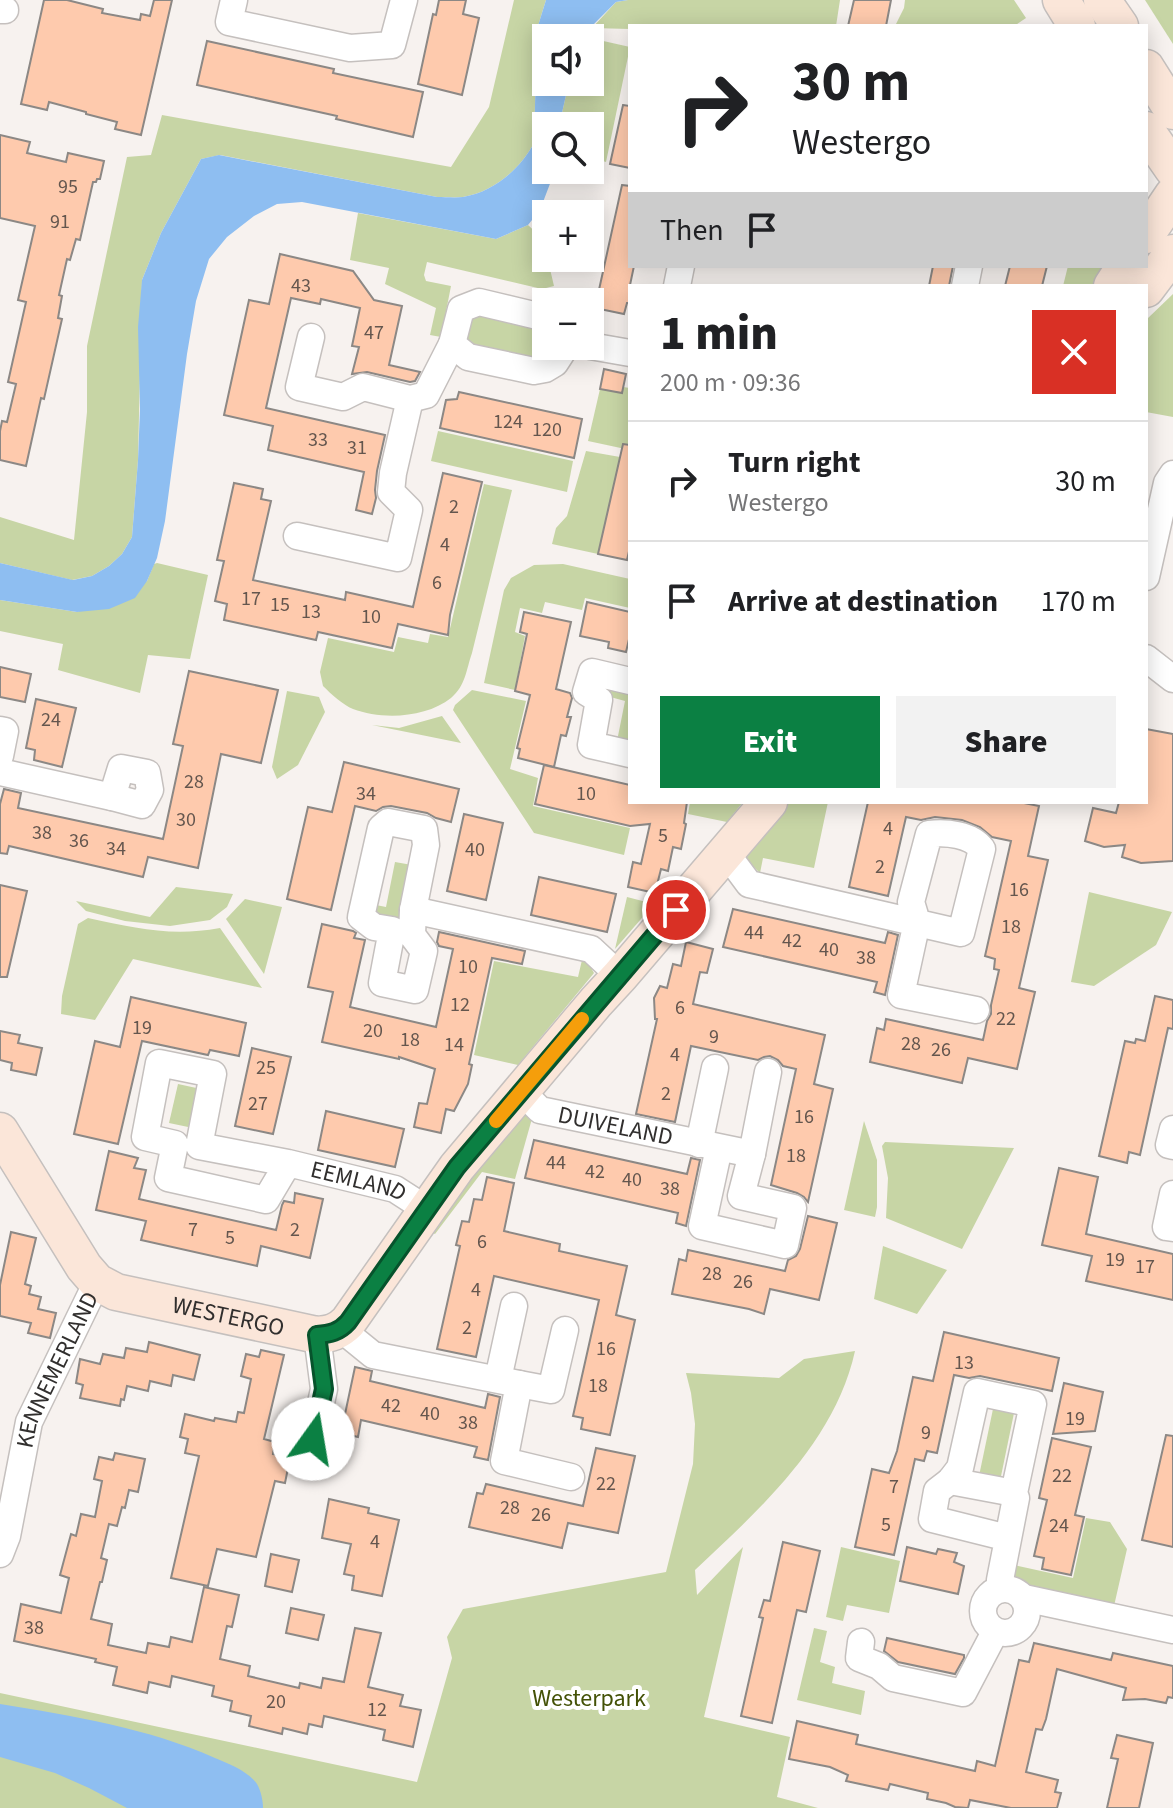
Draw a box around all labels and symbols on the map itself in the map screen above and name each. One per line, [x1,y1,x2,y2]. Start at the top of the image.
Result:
house number: 95 [58,173,78,201]
house number: 91 [50,208,70,236]
house number: 43 [291,272,311,300]
house number: 47 [364,319,384,347]
house number: 124 [493,408,523,436]
house number: 120 [532,416,562,444]
house number: 33 [308,426,328,454]
house number: 31 [347,434,367,462]
house number: 2 [449,493,459,521]
house number: 4 [440,531,450,559]
house number: 6 [432,569,442,597]
house number: 17 [241,585,261,613]
house number: 15 [270,591,290,619]
house number: 13 [301,598,321,626]
house number: 10 [361,603,381,631]
house number: 24 [41,706,61,734]
house number: 28 [184,768,204,796]
house number: 34 [356,780,376,808]
house number: 10 [576,780,596,808]
house number: 30 [176,806,196,834]
house number: 4 [883,815,893,843]
house number: 38 [32,819,52,847]
house number: 5 [658,822,668,850]
house number: 36 [69,827,89,855]
house number: 34 [106,835,126,863]
house number: 40 [465,836,485,864]
house number: 2 [875,853,885,881]
pin [642,876,710,944]
house number: 16 [1009,876,1029,904]
house number: 18 [1001,913,1021,941]
house number: 44 [744,919,764,947]
house number: 42 [782,927,802,955]
house number: 40 [819,936,839,964]
house number: 38 [856,944,876,972]
house number: 10 [458,953,478,981]
house number: 12 [450,991,470,1019]
house number: 6 [675,994,685,1022]
house number: 22 [996,1005,1016,1033]
house number: 19 [132,1014,152,1042]
house number: 20 [363,1017,383,1045]
house number: 9 [709,1023,719,1051]
house number: 18 [400,1026,420,1054]
house number: 28 [901,1030,921,1058]
house number: 14 [444,1031,464,1059]
house number: 26 [931,1036,951,1064]
house number: 4 [670,1041,680,1069]
house number: 25 [256,1054,276,1082]
house number: 2 [661,1080,671,1108]
house number: 27 [248,1090,268,1118]
street label: DUIVELAND [555,1097,676,1155]
house number: 16 [794,1103,814,1131]
house number: 18 [786,1142,806,1170]
house number: 44 [546,1149,566,1177]
street label: EEMLAND [307,1152,414,1210]
house number: 42 [585,1158,605,1186]
house number: 40 [622,1166,642,1194]
house number: 38 [660,1175,680,1203]
house number: 7 [188,1216,198,1244]
house number: 2 [290,1216,300,1244]
house number: 5 [225,1224,235,1252]
house number: 6 [477,1228,487,1256]
house number: 19 [1105,1246,1125,1274]
house number: 17 [1135,1253,1155,1281]
house number: 28 [702,1260,722,1288]
house number: 26 [733,1268,753,1296]
house number: 4 [471,1276,481,1304]
street label: KENNEMERLAND [7,1286,108,1451]
street label: WESTERGO [169,1287,287,1346]
house number: 2 [462,1314,472,1342]
house number: 16 [596,1335,616,1363]
house number: 13 [954,1349,974,1377]
house number: 18 [588,1372,608,1400]
house number: 42 [381,1392,401,1420]
position arrow [271,1397,355,1481]
house number: 40 [420,1400,440,1428]
house number: 19 [1065,1405,1085,1433]
house number: 38 [458,1409,478,1437]
house number: 9 [921,1419,931,1447]
house number: 22 [1052,1462,1072,1490]
house number: 22 [596,1470,616,1498]
house number: 7 [889,1473,899,1501]
house number: 28 [500,1494,520,1522]
house number: 26 [531,1501,551,1529]
house number: 5 [881,1511,891,1539]
house number: 24 [1049,1512,1069,1540]
house number: 4 [370,1528,380,1556]
house number: 38 [24,1614,44,1642]
park label: Westerpark [532,1681,646,1716]
house number: 20 [266,1688,286,1716]
house number: 12 [367,1696,387,1724]

